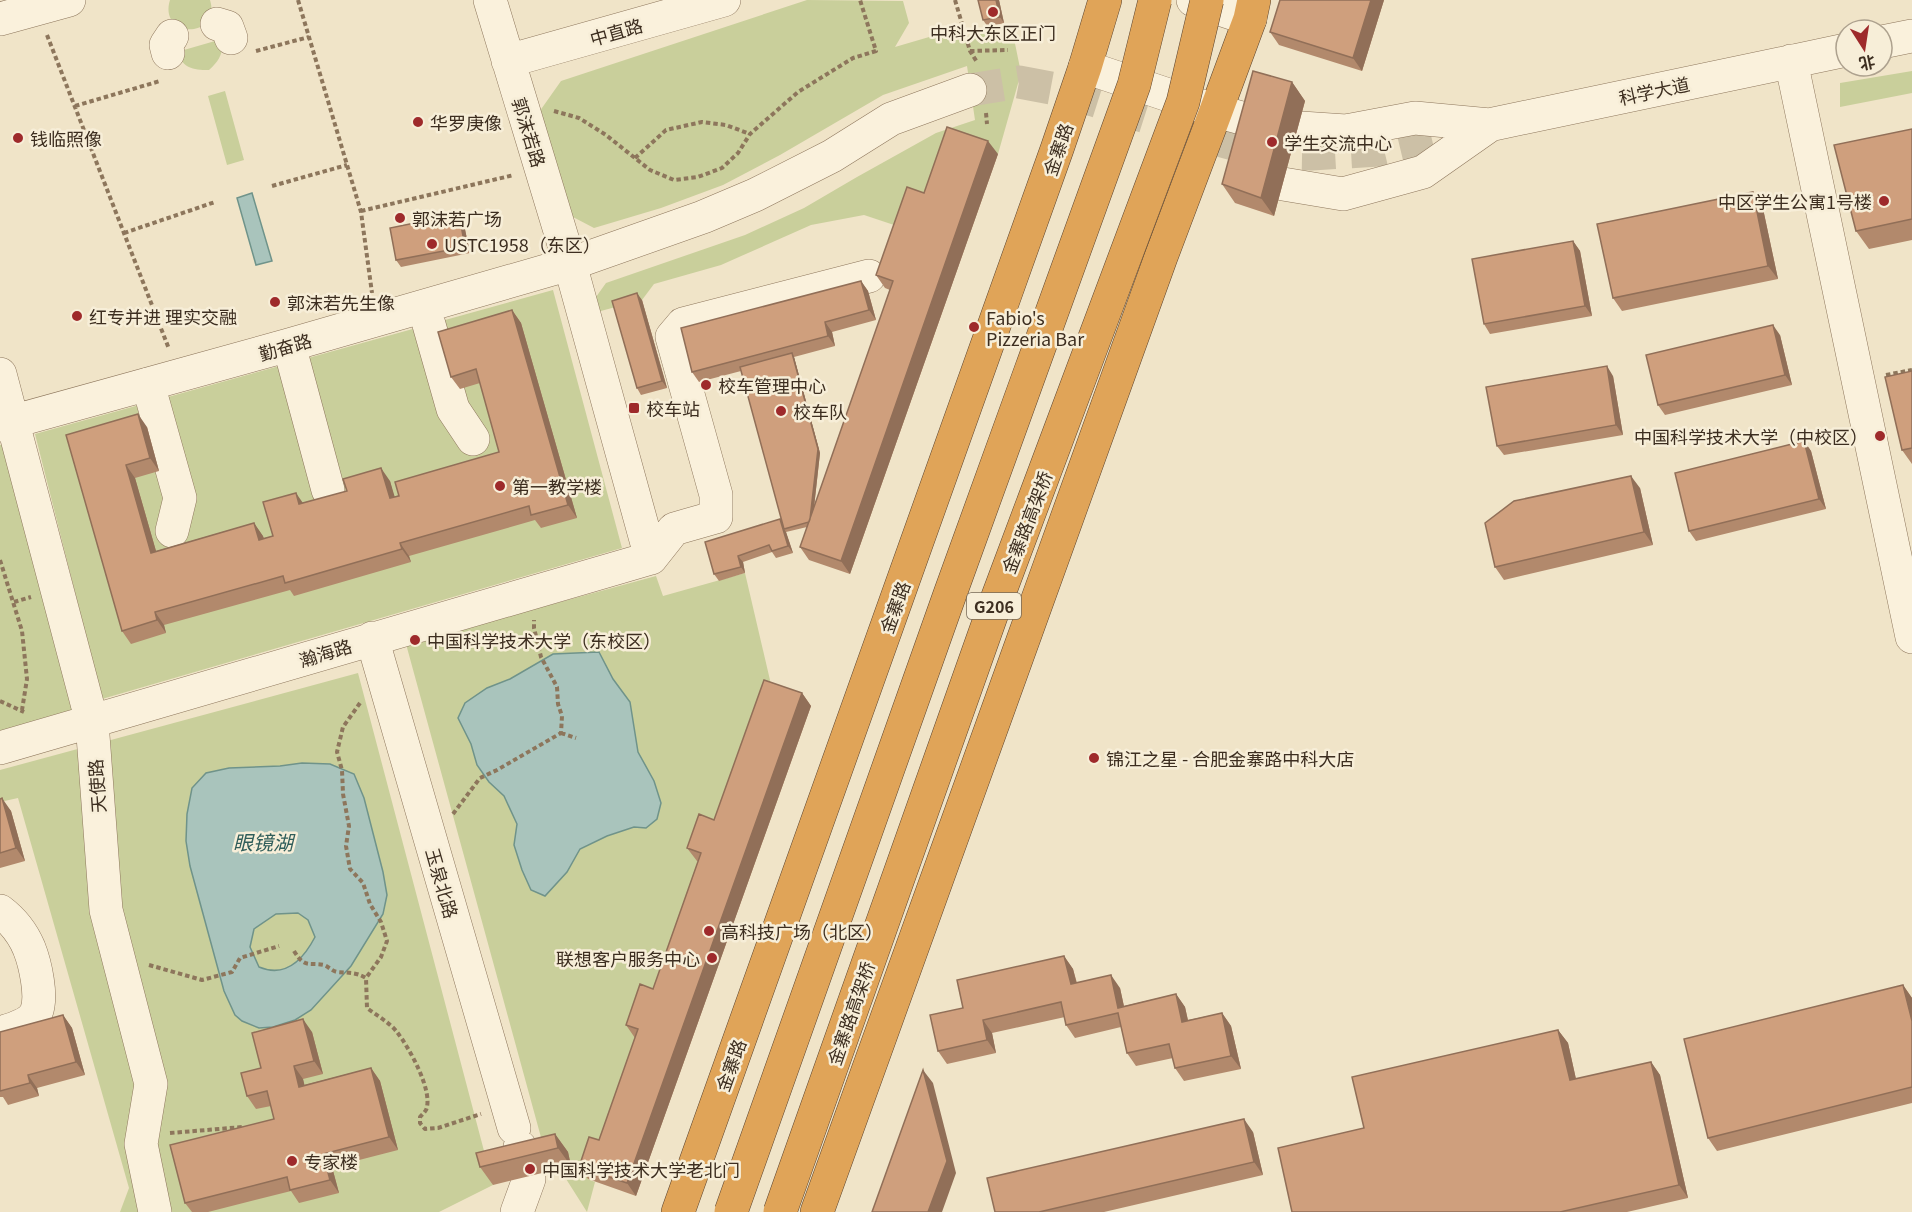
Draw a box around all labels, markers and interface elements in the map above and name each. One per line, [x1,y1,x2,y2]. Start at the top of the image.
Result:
marker: 中科大东区正门 [986,5,1000,19]
street label: 中直路 [586,11,646,51]
north arrow [1834,18,1894,78]
place label: 中科大东区正门 [930,19,1056,45]
text: 北 [1857,50,1878,77]
street label: 科学大道 [1616,70,1692,110]
street label: 郭沫若路 [507,94,553,170]
place label: 华罗庚像 [430,109,502,135]
marker: 华罗庚像 [411,115,425,129]
street label: 金寨路 [1036,119,1078,179]
place label: 钱临照像 [30,125,102,151]
place label: 学生交流中心 [1284,129,1392,155]
marker: 钱临照像 [11,131,25,145]
marker: 学生交流中心 [1265,135,1279,149]
place label: 中区学生公寓1号楼 [1718,188,1872,214]
marker: 中区学生公寓1号楼 [1877,194,1891,208]
place label: 郭沫若广场 [412,205,502,231]
marker: 郭沫若广场 [393,211,407,225]
place label: USTC1958（东区） [444,231,601,257]
marker: USTC1958（东区） [425,237,439,251]
place label: 郭沫若先生像 [287,289,395,315]
marker: 郭沫若先生像 [268,295,282,309]
place label: 红专并进 理实交融 [89,303,237,329]
place label: Fabio's Pizzeria Bar [986,304,1085,351]
marker: 红专并进 理实交融 [70,309,84,323]
marker: Fabio's Pizzeria Bar [967,320,981,334]
street label: 勤奋路 [255,326,315,366]
place label: 校车管理中心 [718,372,826,398]
marker: 校车管理中心 [699,378,713,392]
place label: 校车站 [646,395,700,421]
place label: 校车队 [793,398,847,424]
marker: 校车站 [627,401,641,415]
marker: 校车队 [774,404,788,418]
place label: 中国科学技术大学（中校区） [1634,423,1868,449]
marker: 中国科学技术大学（中校区） [1873,429,1887,443]
street label: 金寨路高架桥 [995,467,1057,577]
place label: 第一教学楼 [512,473,602,499]
marker: 第一教学楼 [493,479,507,493]
street label: 金寨路 [873,577,915,637]
road number: G206 [967,593,1021,619]
place label: 中国科学技术大学（东校区） [427,627,661,653]
street label: 瀚海路 [295,632,355,672]
marker: 中国科学技术大学（东校区） [408,633,422,647]
place label: 锦江之星 - 合肥金寨路中科大店 [1106,745,1354,771]
marker: 锦江之星 - 合肥金寨路中科大店 [1087,751,1101,765]
street label: 天使路 [81,758,111,814]
water label: 眼镜湖 [233,827,296,856]
street label: 玉泉北路 [421,845,465,921]
place label: 高科技广场（北区） [721,918,883,944]
marker: 高科技广场（北区） [702,924,716,938]
place label: 联想客户服务中心 [556,945,700,971]
marker: 联想客户服务中心 [705,951,719,965]
street label: 金寨路高架桥 [820,958,880,1068]
street label: 金寨路 [709,1035,751,1095]
place label: 专家楼 [304,1148,358,1174]
marker: 专家楼 [285,1154,299,1168]
place label: 中国科学技术大学老北门 [542,1156,740,1182]
marker: 中国科学技术大学老北门 [523,1162,537,1176]

